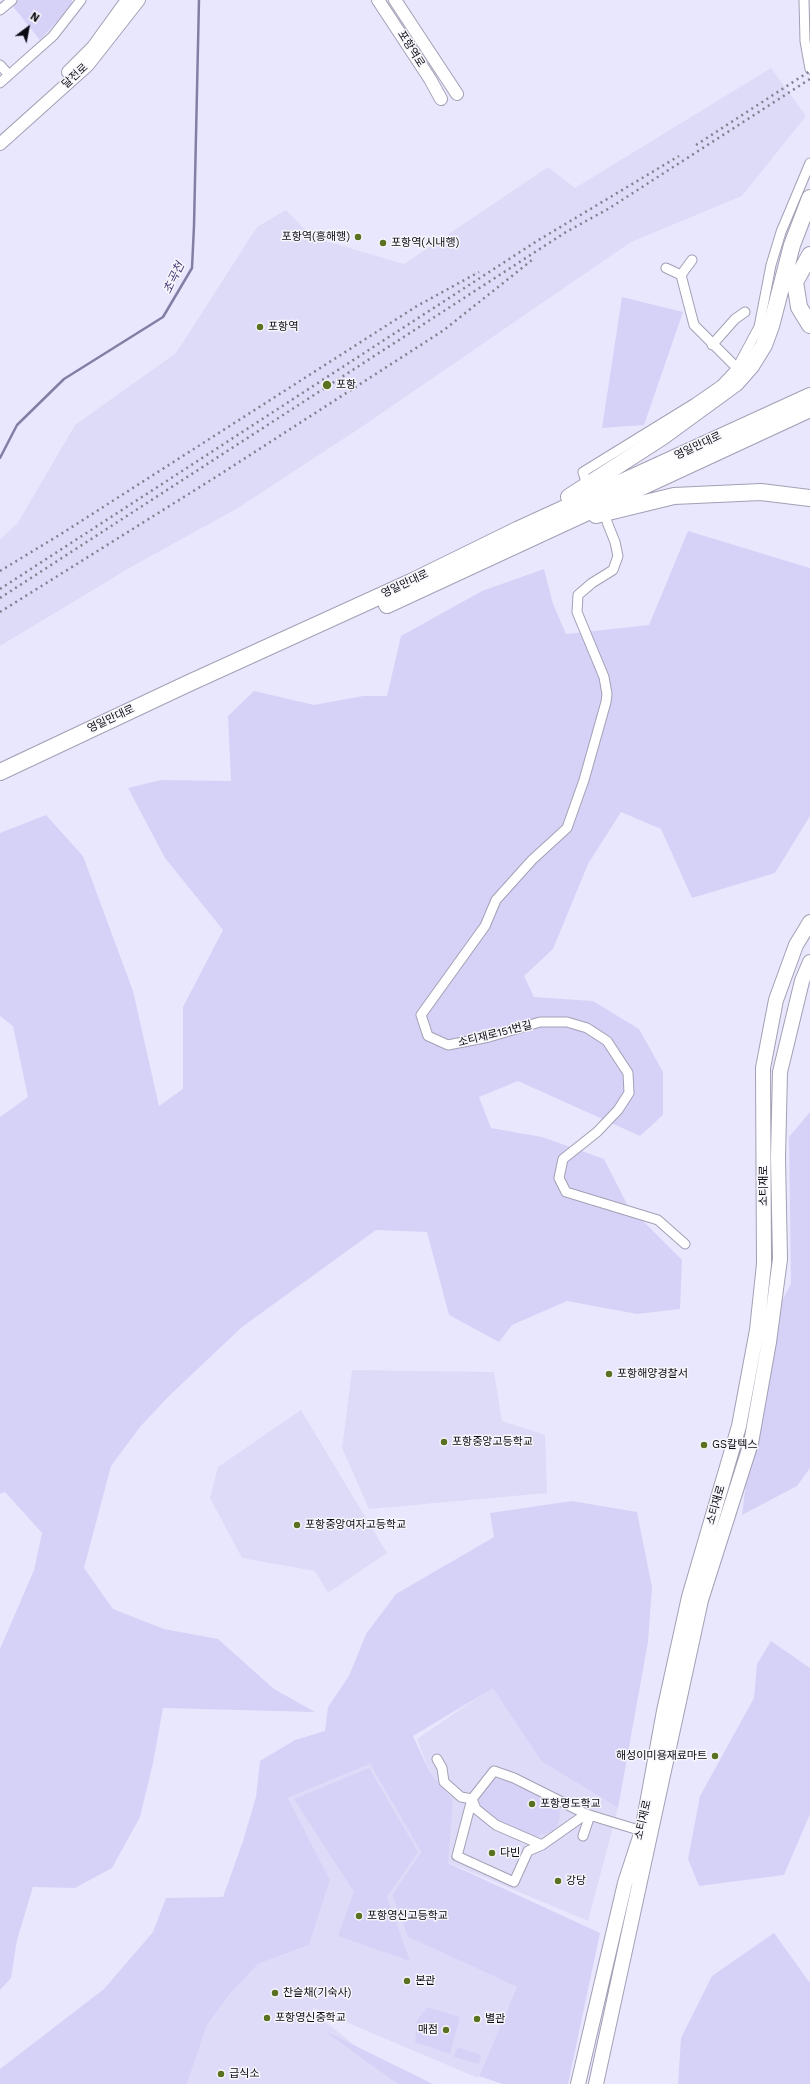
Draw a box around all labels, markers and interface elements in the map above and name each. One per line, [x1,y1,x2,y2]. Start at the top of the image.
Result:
north arrow [8,8,48,48]
text: N [28,10,42,25]
street label: 포항역로 [395,28,427,70]
street label: 달전로 [59,61,91,91]
place label: 포항역(흥해행) [282,230,350,244]
marker: 포항역(흥해행) [353,232,363,242]
place label: 포항역(시내행) [391,236,459,250]
marker: 포항역(시내행) [378,238,388,248]
water label: 초곡천 [160,260,188,296]
place label: 포항역 [268,320,298,334]
marker: 포항역 [255,322,265,332]
place label: 포항 [336,378,356,392]
marker: 포항 [321,379,333,391]
street label: 영일만대로 [672,429,724,463]
street label: 영일만대로 [379,567,431,601]
street label: 영일만대로 [85,702,137,736]
street label: 소티재로151번길 [457,1018,533,1050]
street label: 소티재로 [757,1166,771,1206]
place label: 포항해양경찰서 [617,1367,688,1381]
marker: 포항해양경찰서 [604,1369,614,1379]
place label: 포항중앙고등학교 [452,1435,533,1449]
marker: 포항중앙고등학교 [439,1437,449,1447]
place label: GS칼텍스 [712,1438,757,1452]
marker: GS칼텍스 [699,1440,709,1450]
street label: 소티재로 [704,1484,728,1526]
place label: 포항중앙여자고등학교 [305,1518,406,1532]
marker: 포항중앙여자고등학교 [292,1520,302,1530]
place label: 해성이미용재료마트 [616,1749,707,1763]
marker: 해성이미용재료마트 [710,1751,720,1761]
place label: 포항명도학교 [540,1797,601,1811]
marker: 포항명도학교 [527,1799,537,1809]
street label: 소티재로 [632,1799,654,1841]
place label: 다빈 [500,1846,520,1860]
marker: 다빈 [487,1848,497,1858]
place label: 강당 [566,1874,586,1888]
marker: 강당 [553,1876,563,1886]
place label: 포항영신고등학교 [367,1909,448,1923]
marker: 포항영신고등학교 [354,1911,364,1921]
place label: 본관 [415,1974,435,1988]
marker: 본관 [402,1976,412,1986]
place label: 찬슬채(기숙사) [283,1986,351,2000]
marker: 찬슬채(기숙사) [270,1988,280,1998]
place label: 포항영신중학교 [275,2011,346,2025]
place label: 별관 [485,2012,505,2026]
marker: 포항영신중학교 [262,2013,272,2023]
marker: 별관 [472,2014,482,2024]
place label: 매점 [418,2023,438,2037]
marker: 매점 [441,2025,451,2035]
place label: 급식소 [229,2067,259,2081]
marker: 급식소 [216,2069,226,2079]

